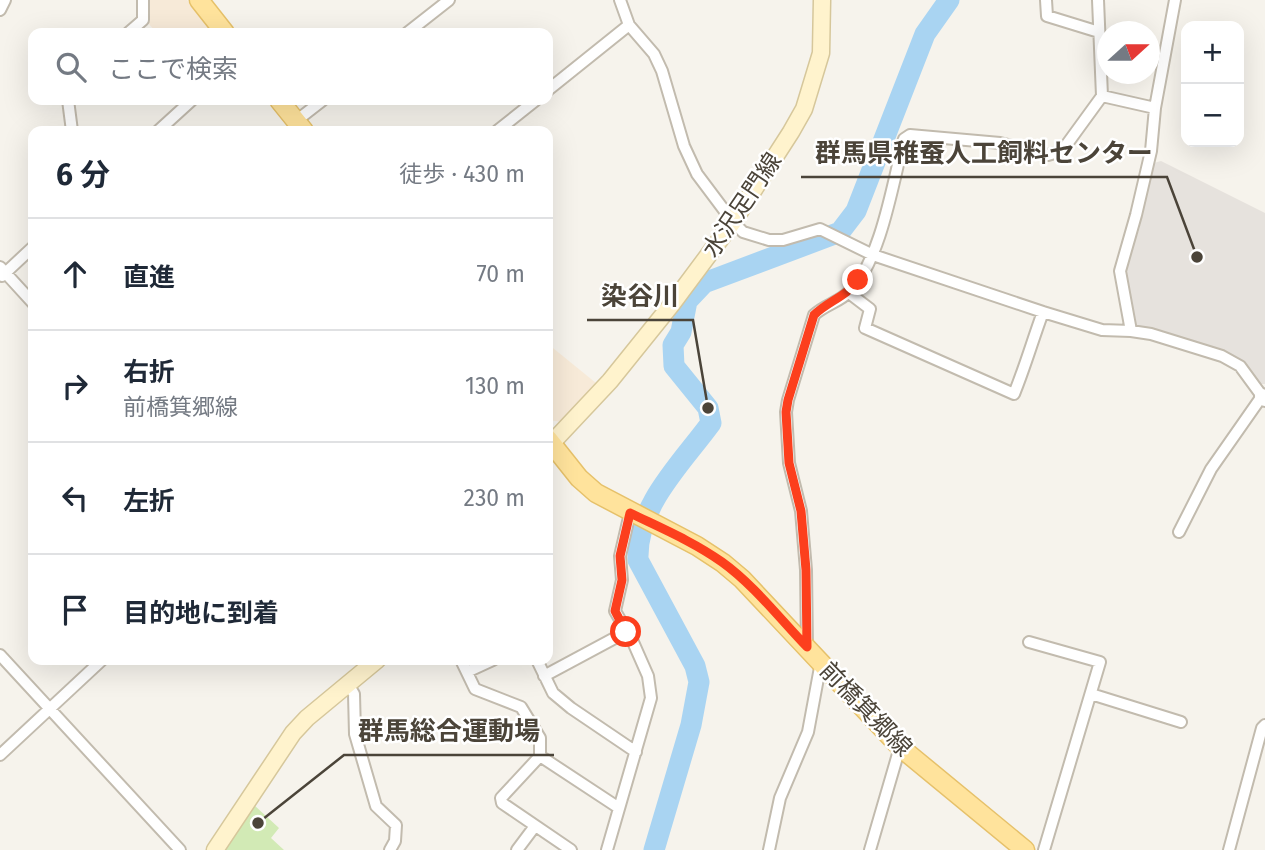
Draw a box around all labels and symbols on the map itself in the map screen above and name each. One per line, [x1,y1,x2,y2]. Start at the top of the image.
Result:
north arrow [1097,21,1160,84]
callout: 群馬県稚蚕人工飼料センター [801,130,1167,177]
text: 群馬県稚蚕人工飼料センター [815,138,1153,169]
street label: 水沢足門線 [697,147,787,263]
route end [842,264,873,295]
callout: 染谷川 [587,273,693,320]
text: 染谷川 [601,281,679,312]
route start [610,616,641,647]
street label: 前橋箕郷線 [814,656,918,762]
callout: 群馬総合運動場 [344,708,554,755]
text: 群馬総合運動場 [358,716,540,747]

